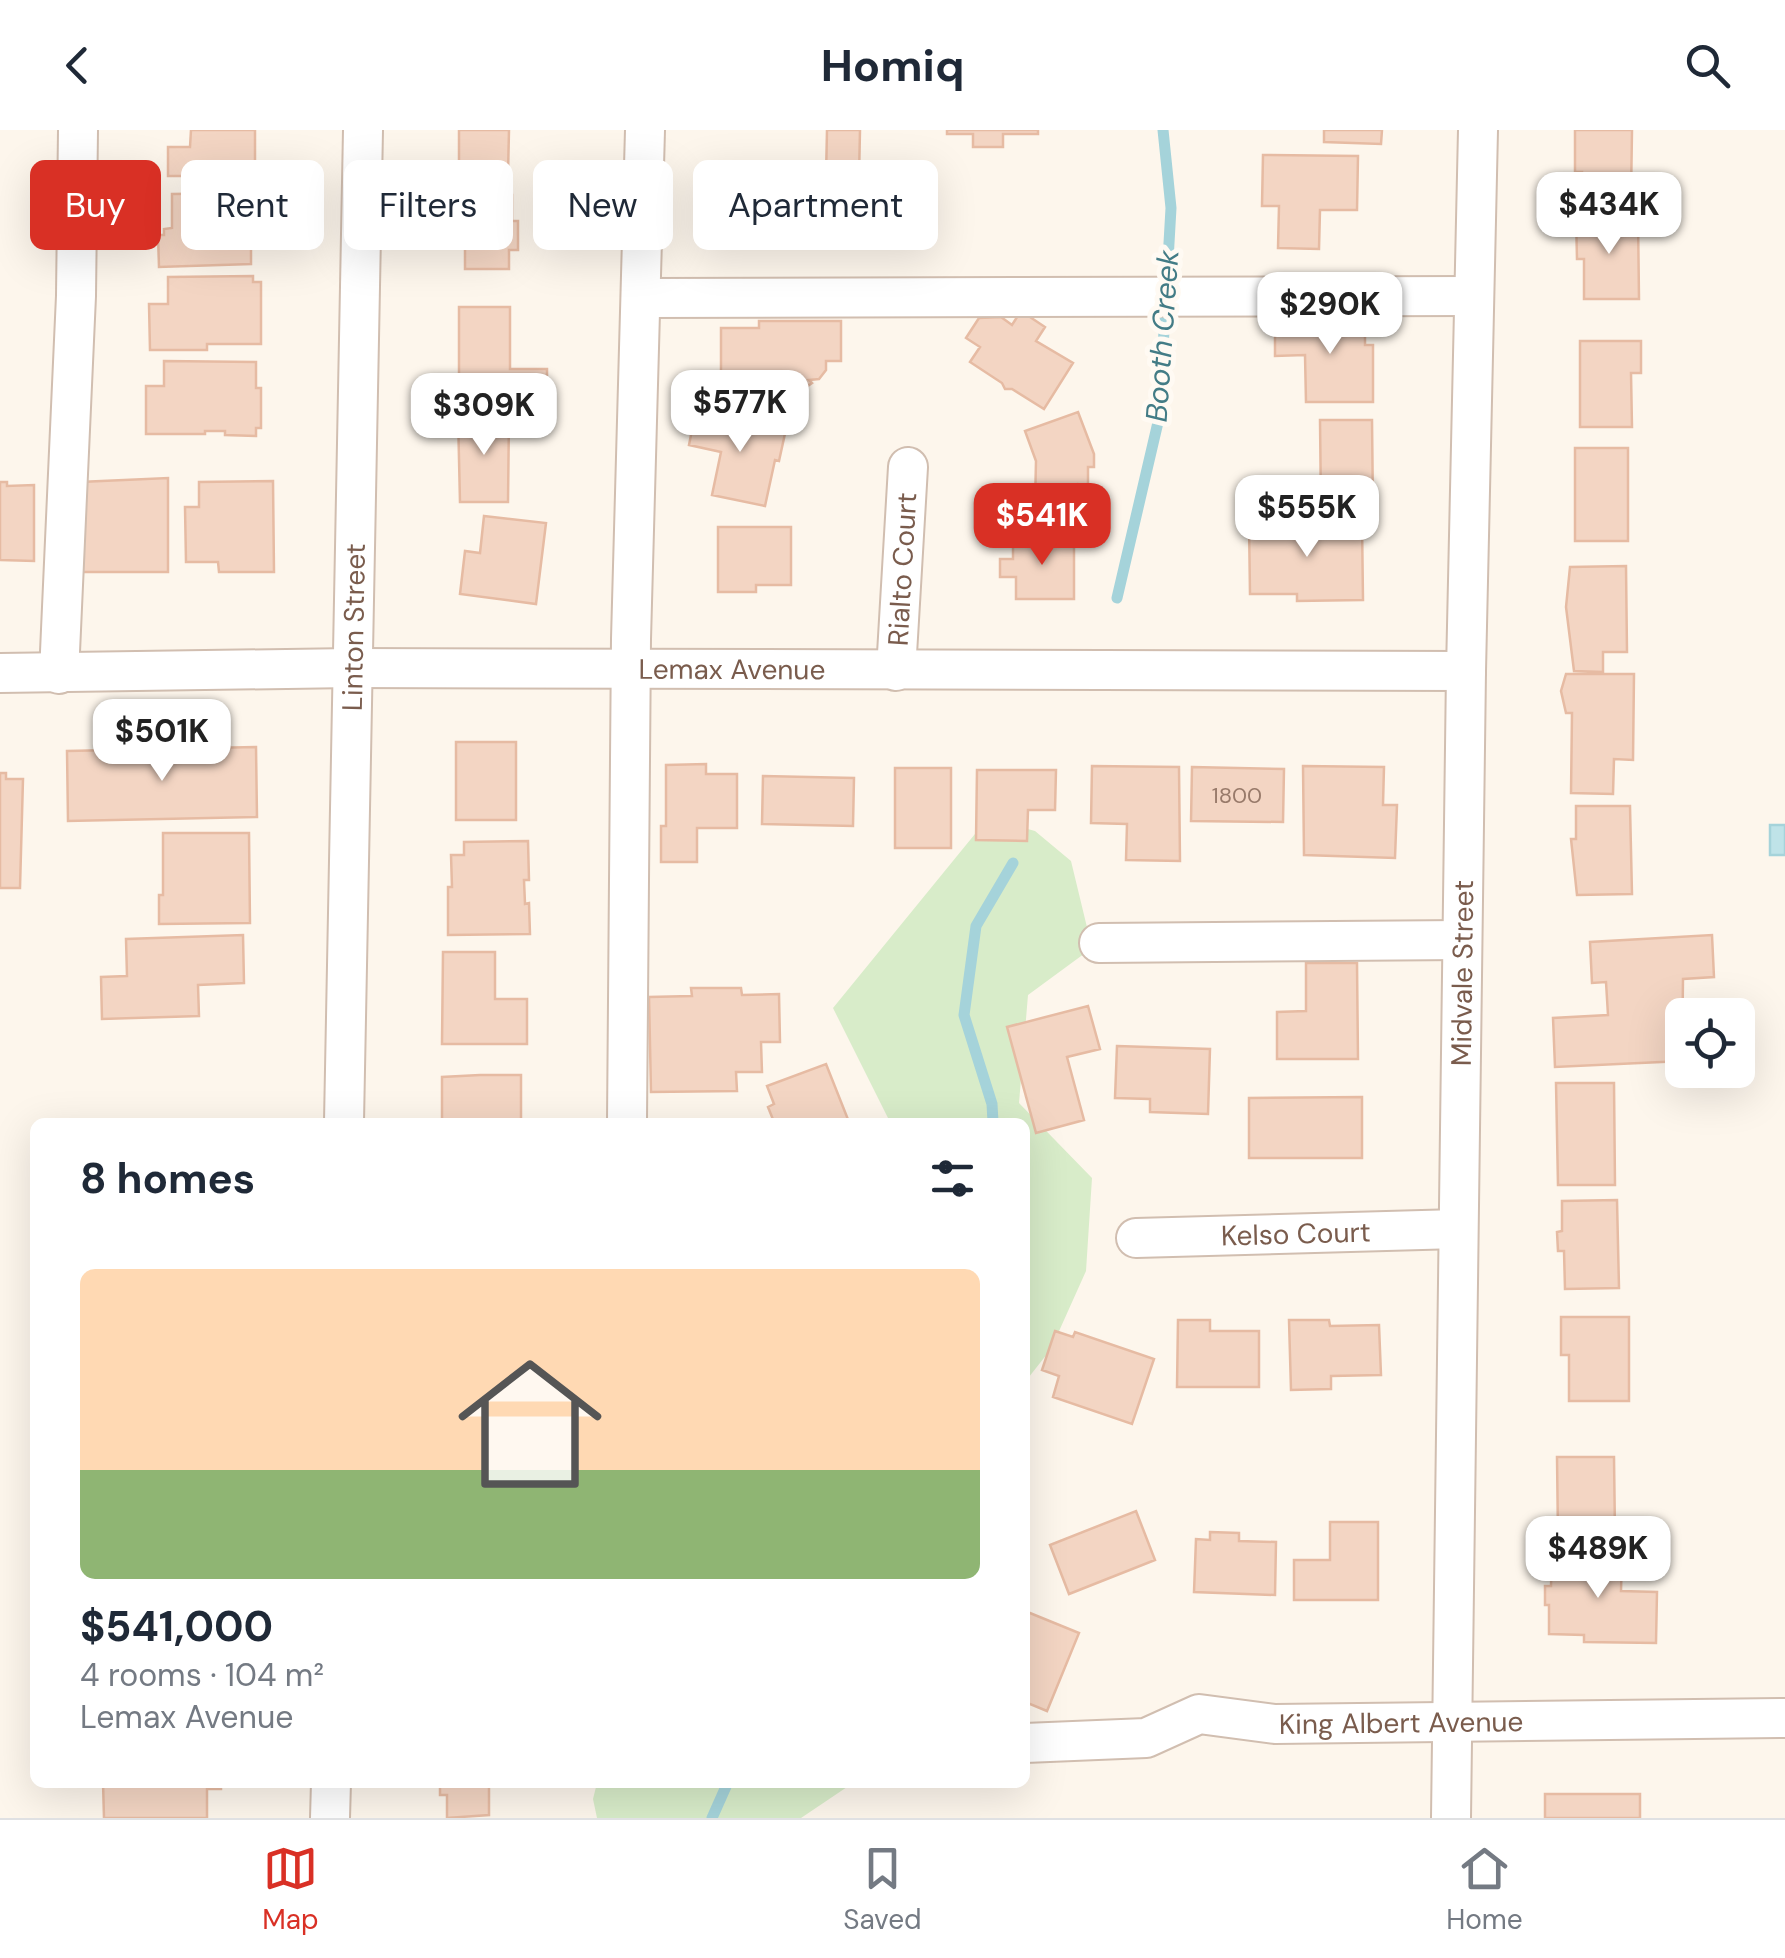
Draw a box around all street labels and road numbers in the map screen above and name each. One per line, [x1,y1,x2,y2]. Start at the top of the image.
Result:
street label: Rialto Court [879,491,925,647]
street label: Linton Street [333,543,374,711]
street label: Lemax Avenue [639,650,825,688]
street label: Midvale Street [1442,880,1482,1066]
street label: Kelso Court [1221,1213,1371,1254]
street label: King Albert Avenue [1279,1703,1524,1742]

